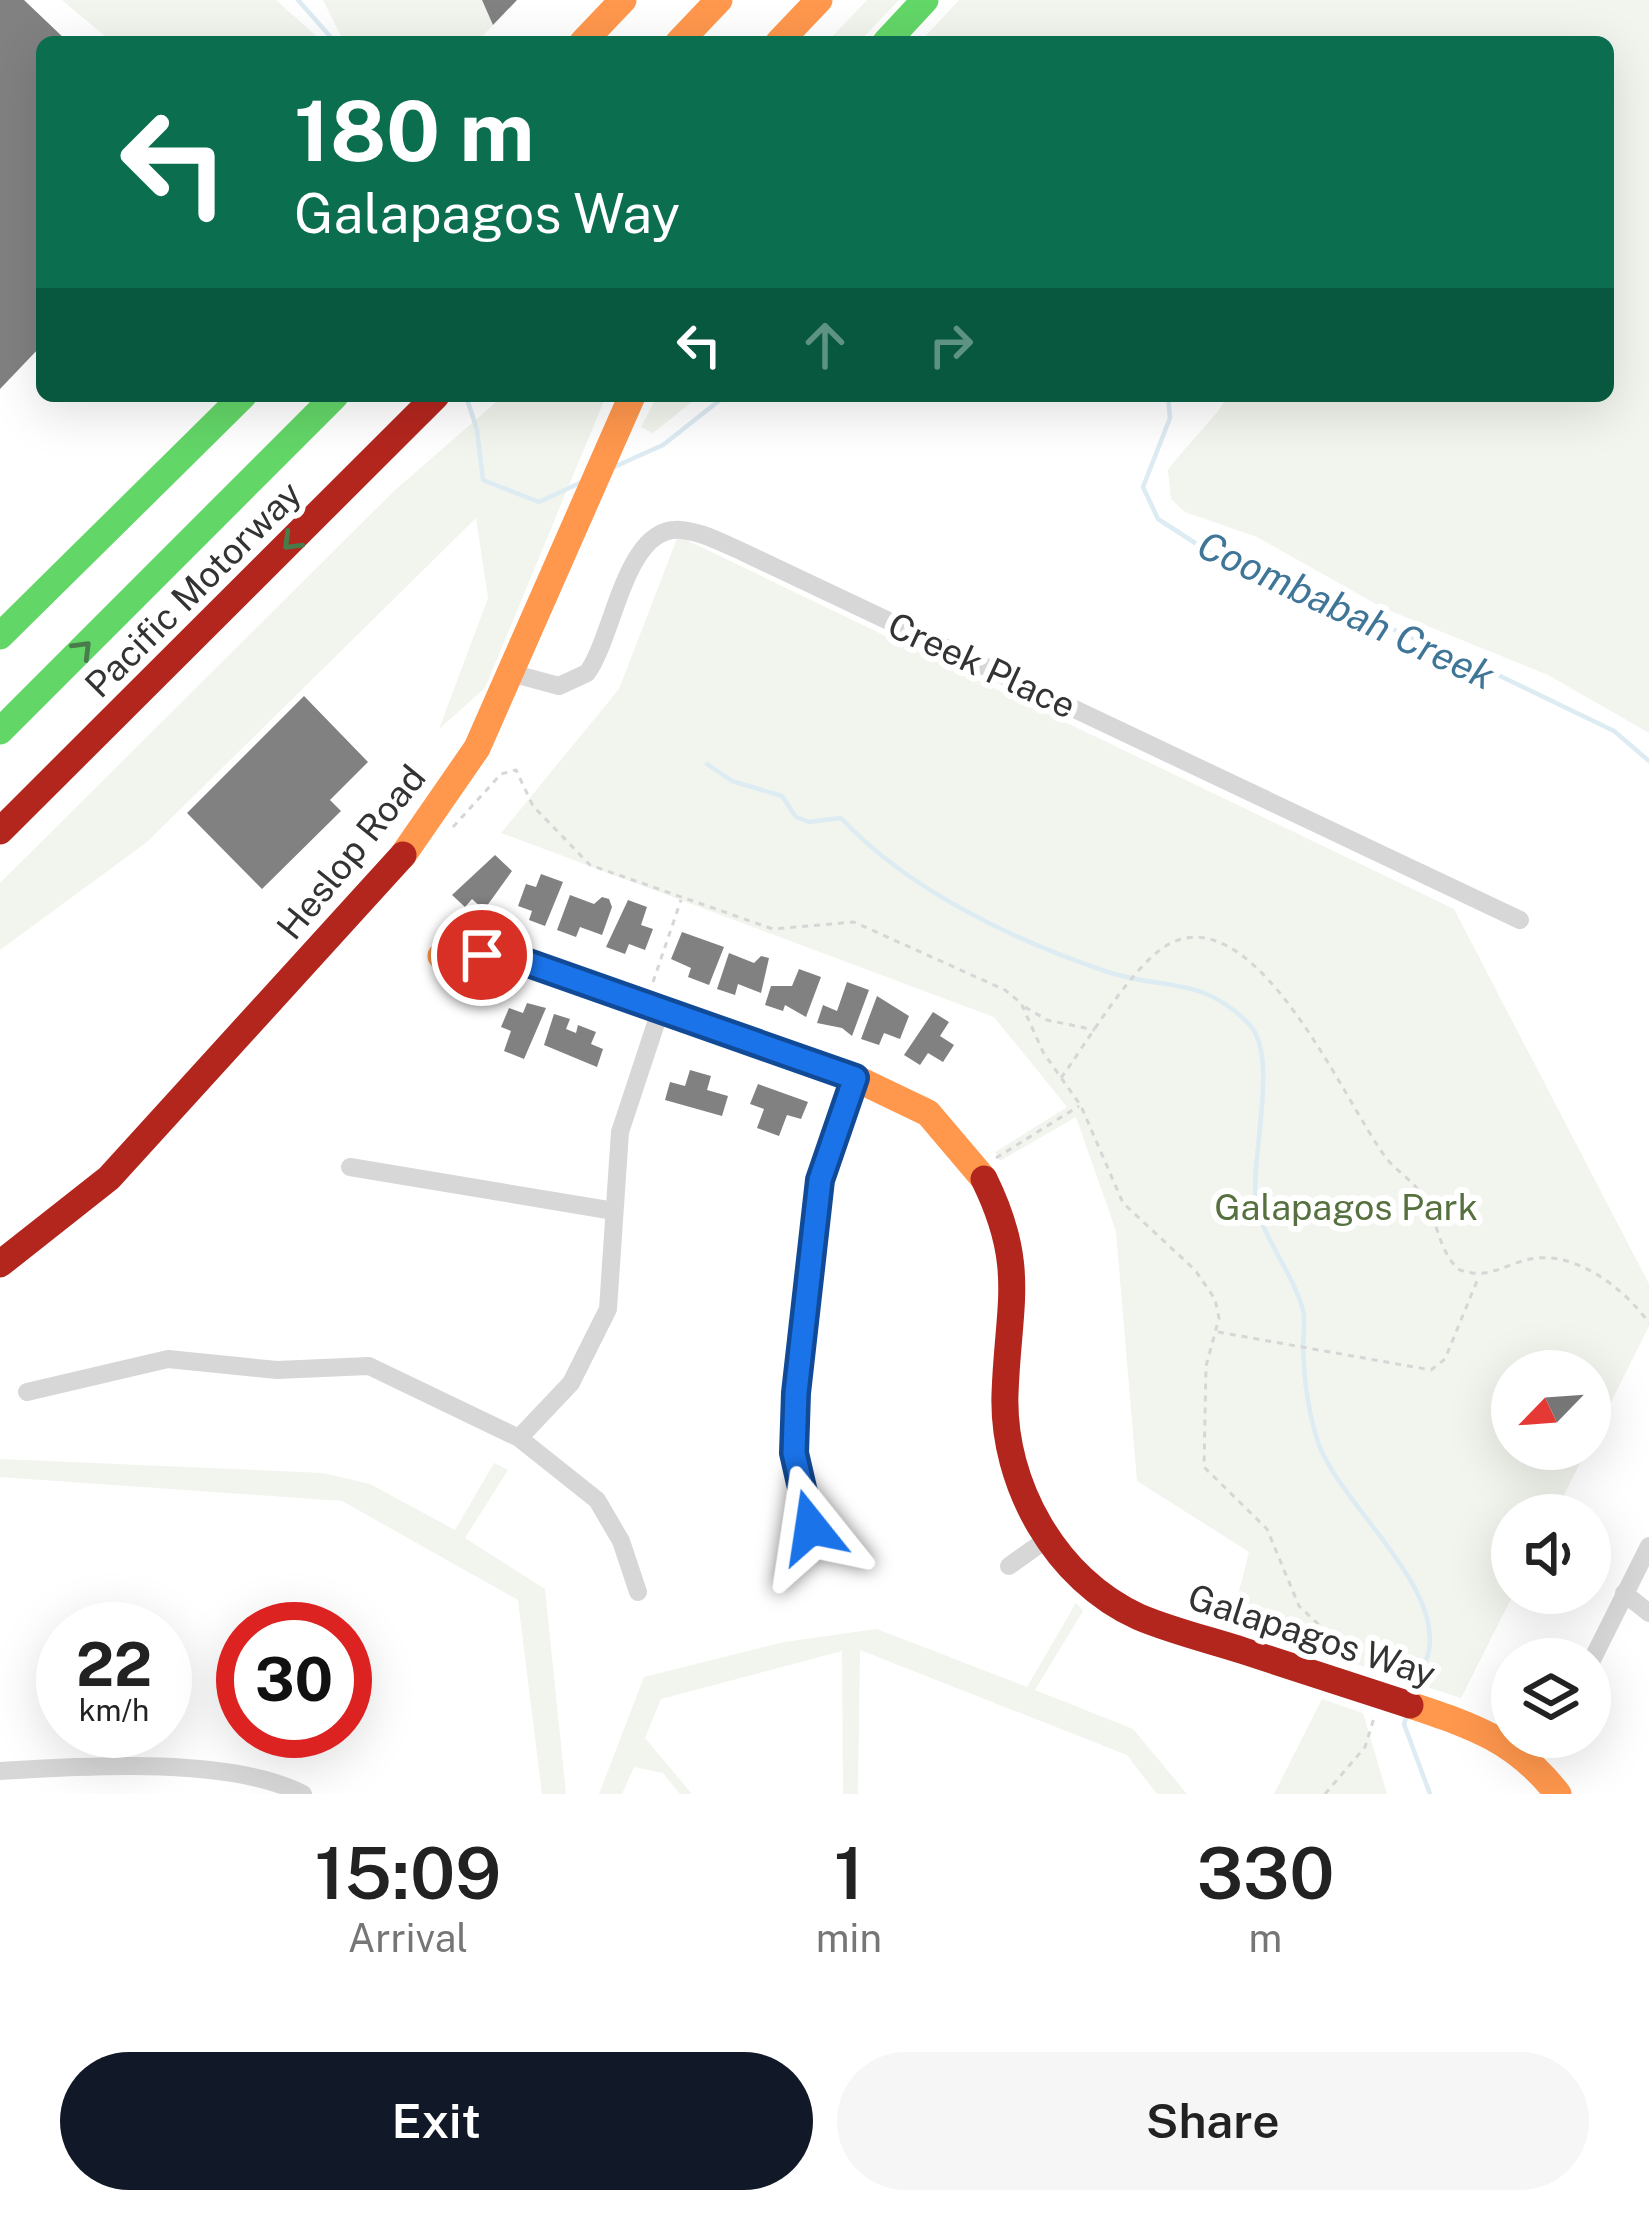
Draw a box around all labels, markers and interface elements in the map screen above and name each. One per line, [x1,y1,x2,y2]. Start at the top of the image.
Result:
text: 180 m [294,81,534,180]
icon: left [96,84,252,240]
text: Galapagos Way [294,182,680,245]
icon: left [666,312,732,378]
icon: ahead [792,312,858,378]
icon: right [918,312,984,378]
street label: Pacific Motorway [76,472,310,706]
water label: Coombabah Creek [1190,521,1502,699]
one-way arrow [284,528,306,550]
street label: Creek Place [882,603,1082,727]
one-way arrow [69,642,91,664]
street label: Heslop Road [268,757,434,947]
pin [431,904,533,1006]
icon: arrive [449,922,515,988]
park label: Galapagos Park [1214,1186,1478,1228]
north arrow [1491,1350,1611,1470]
map controls [1491,1350,1611,1758]
position arrow [748,1464,874,1590]
button: sound [1491,1494,1611,1614]
street label: Galapagos Way [1183,1575,1441,1695]
speed limit sign: 30 [216,1602,372,1758]
text: 22 [76,1629,152,1700]
button: layers [1491,1638,1611,1758]
text: km/h [79,1692,149,1728]
text: 15:09 [314,1831,501,1915]
text: 1 [834,1831,864,1915]
text: 330 [1196,1831,1335,1915]
text: Arrival [348,1915,468,1961]
text: min [816,1915,882,1961]
text: m [1249,1915,1282,1961]
button: Exit [60,2052,813,2190]
button: Share [837,2052,1589,2190]

